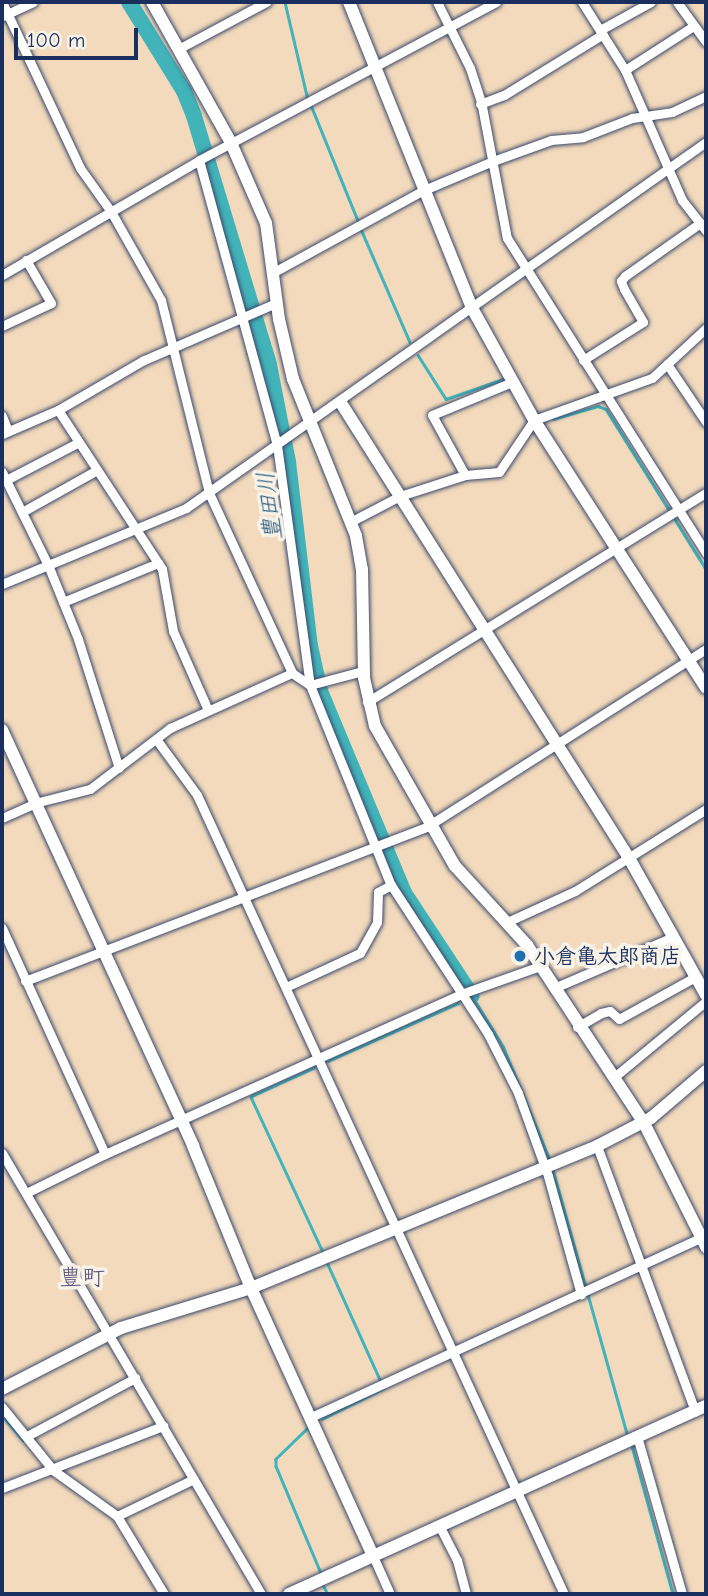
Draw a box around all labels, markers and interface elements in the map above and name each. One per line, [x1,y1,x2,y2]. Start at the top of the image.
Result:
scale bar [18,14,142,58]
text: 100 m [27,28,85,52]
water label: 豊田川 [252,470,288,542]
place label: 小倉亀太郎商店 [534,943,681,969]
marker: 小倉亀太郎商店 [512,948,528,964]
district label: 豊町 [59,1264,105,1292]

